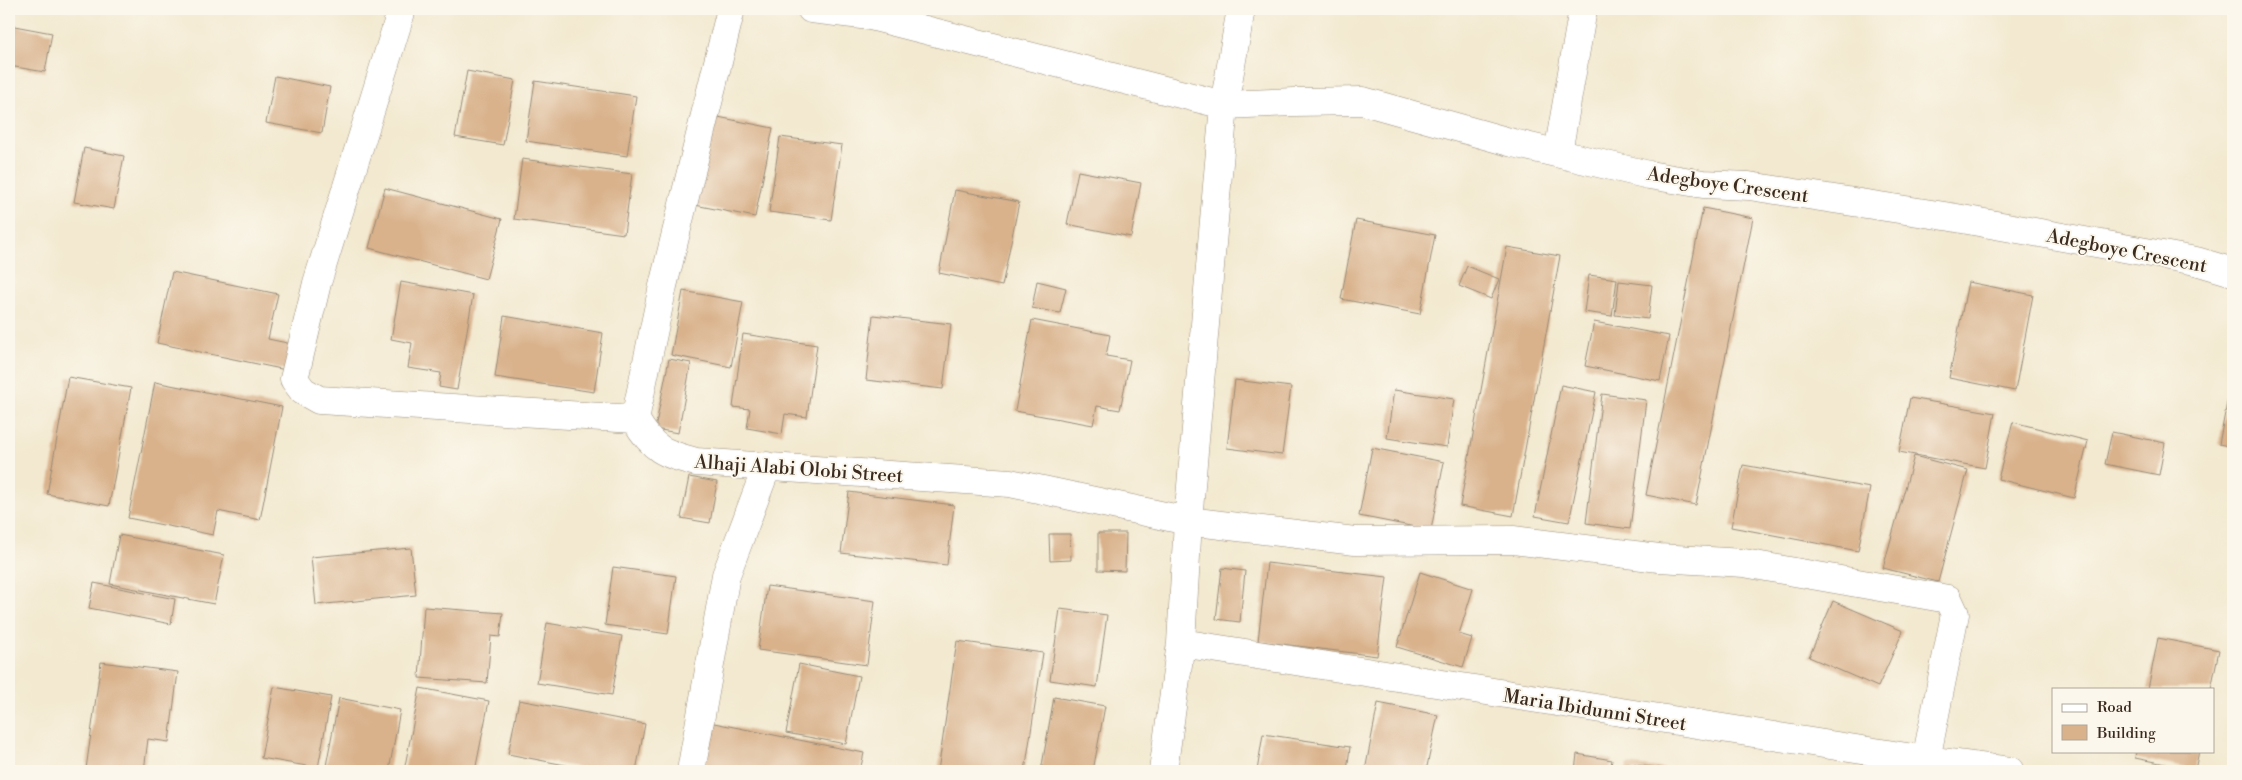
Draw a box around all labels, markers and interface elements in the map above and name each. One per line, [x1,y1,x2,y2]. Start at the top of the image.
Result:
street label: Adegboye Crescent [1645,162,1810,208]
street label: Adegboye Crescent [2044,223,2209,278]
street label: Alhaji Alabi Olobi Street [693,450,904,488]
street label: Maria Ibidunni Street [1502,684,1688,736]
legend [2052,688,2214,752]
text: Road [2097,698,2132,717]
text: Building [2096,724,2156,743]

